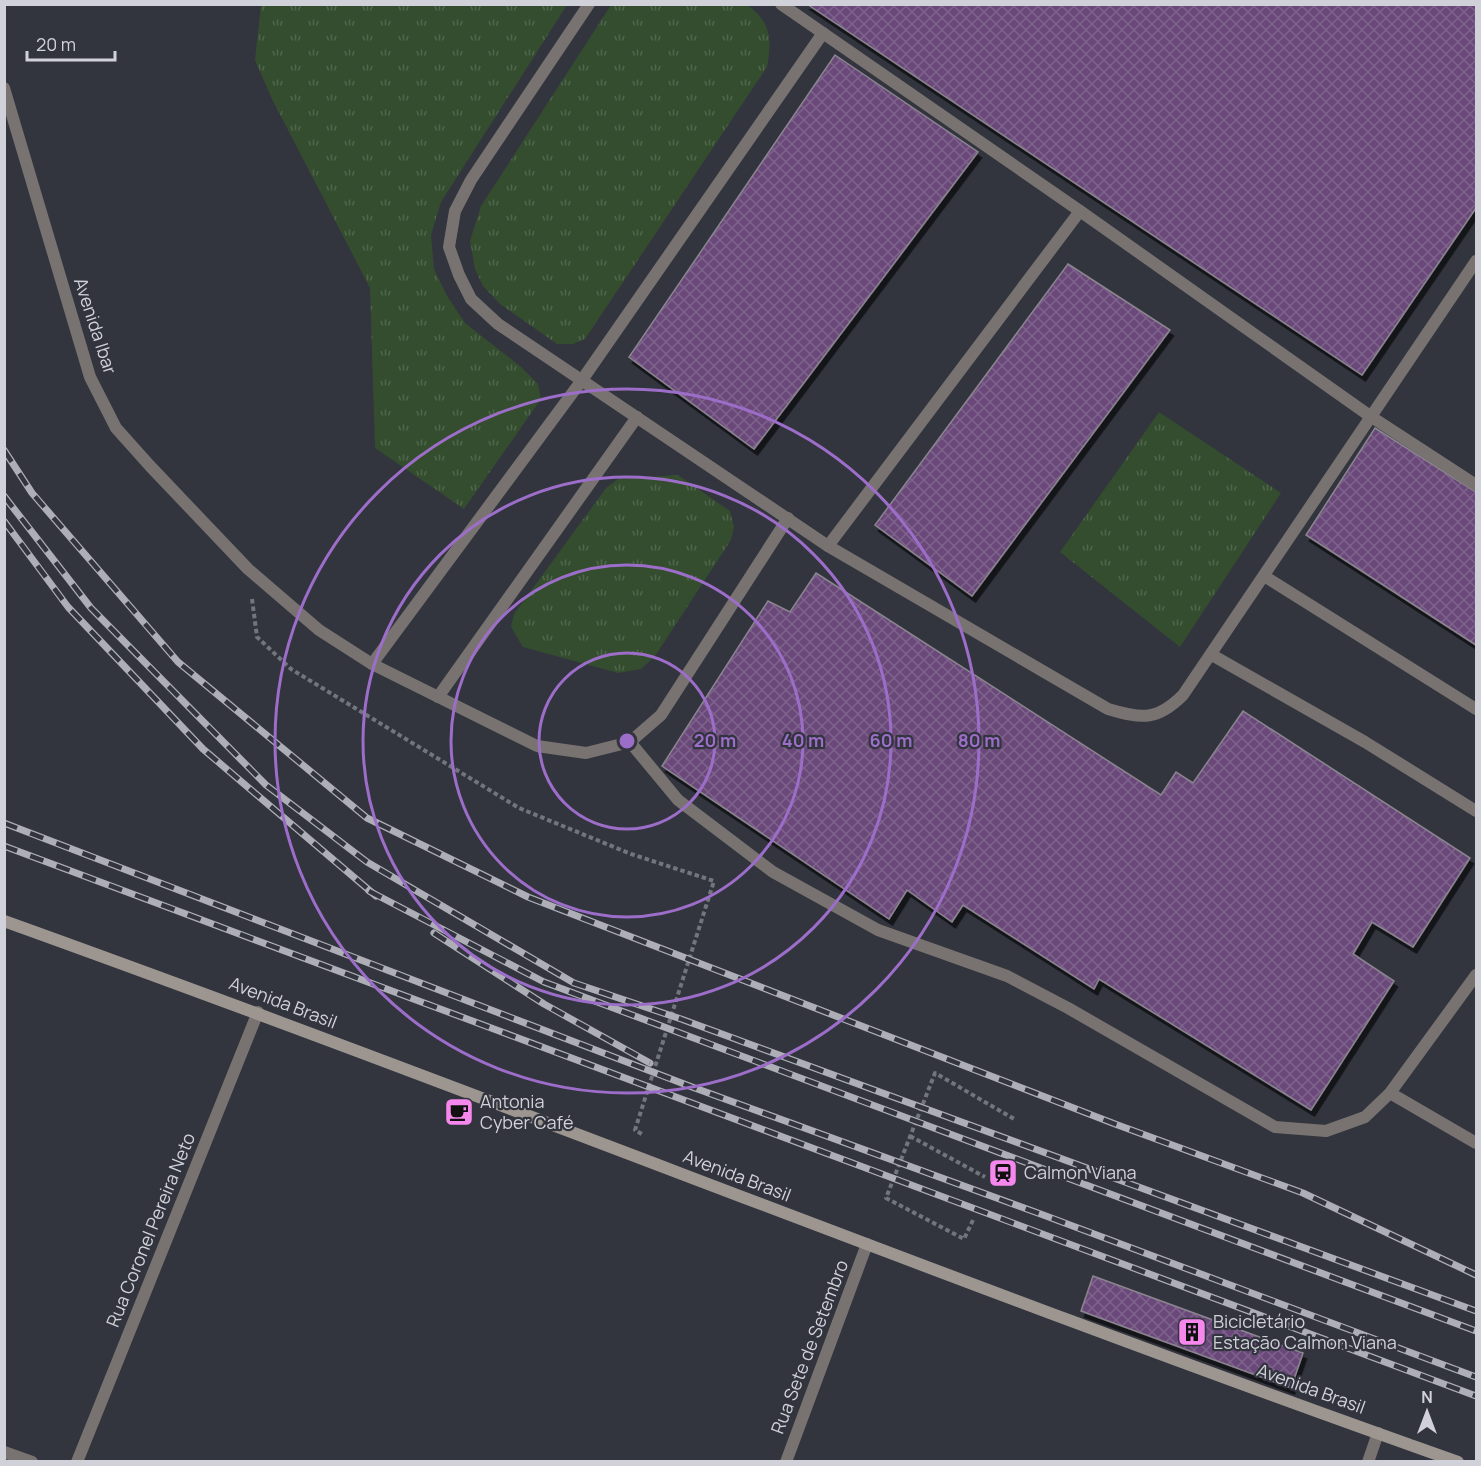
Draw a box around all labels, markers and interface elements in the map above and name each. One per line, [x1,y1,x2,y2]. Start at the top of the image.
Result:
scale bar [27,24,116,62]
text: 20 m [36,32,76,56]
street label: Avenida Ibar [69,274,123,378]
text: 20 m [694,728,736,752]
text: 40 m [782,728,824,752]
text: 60 m [870,728,912,752]
text: 80 m [958,728,1000,752]
centre of rings [617,731,637,751]
street label: Avenida Brasil [226,970,341,1034]
place label: Antonia Cyber Café [480,1089,573,1134]
cafe icon: Antonia Cyber Café [443,1096,475,1128]
street label: Rua Coronel Pereira Neto [100,1129,200,1330]
street label: Avenida Brasil [680,1143,795,1207]
station icon: Calmon Viana [987,1157,1019,1189]
place label: Calmon Viana [1024,1160,1137,1184]
street label: Rua Sete de Setembro [765,1256,853,1437]
place label: Bicicletário Estação Calmon Viana [1213,1309,1397,1354]
building icon: Bicicletário Estação Calmon Viana [1176,1316,1208,1348]
street label: Avenida Brasil [1254,1357,1369,1419]
north arrow [1397,1382,1457,1442]
text: N [1421,1386,1433,1408]

